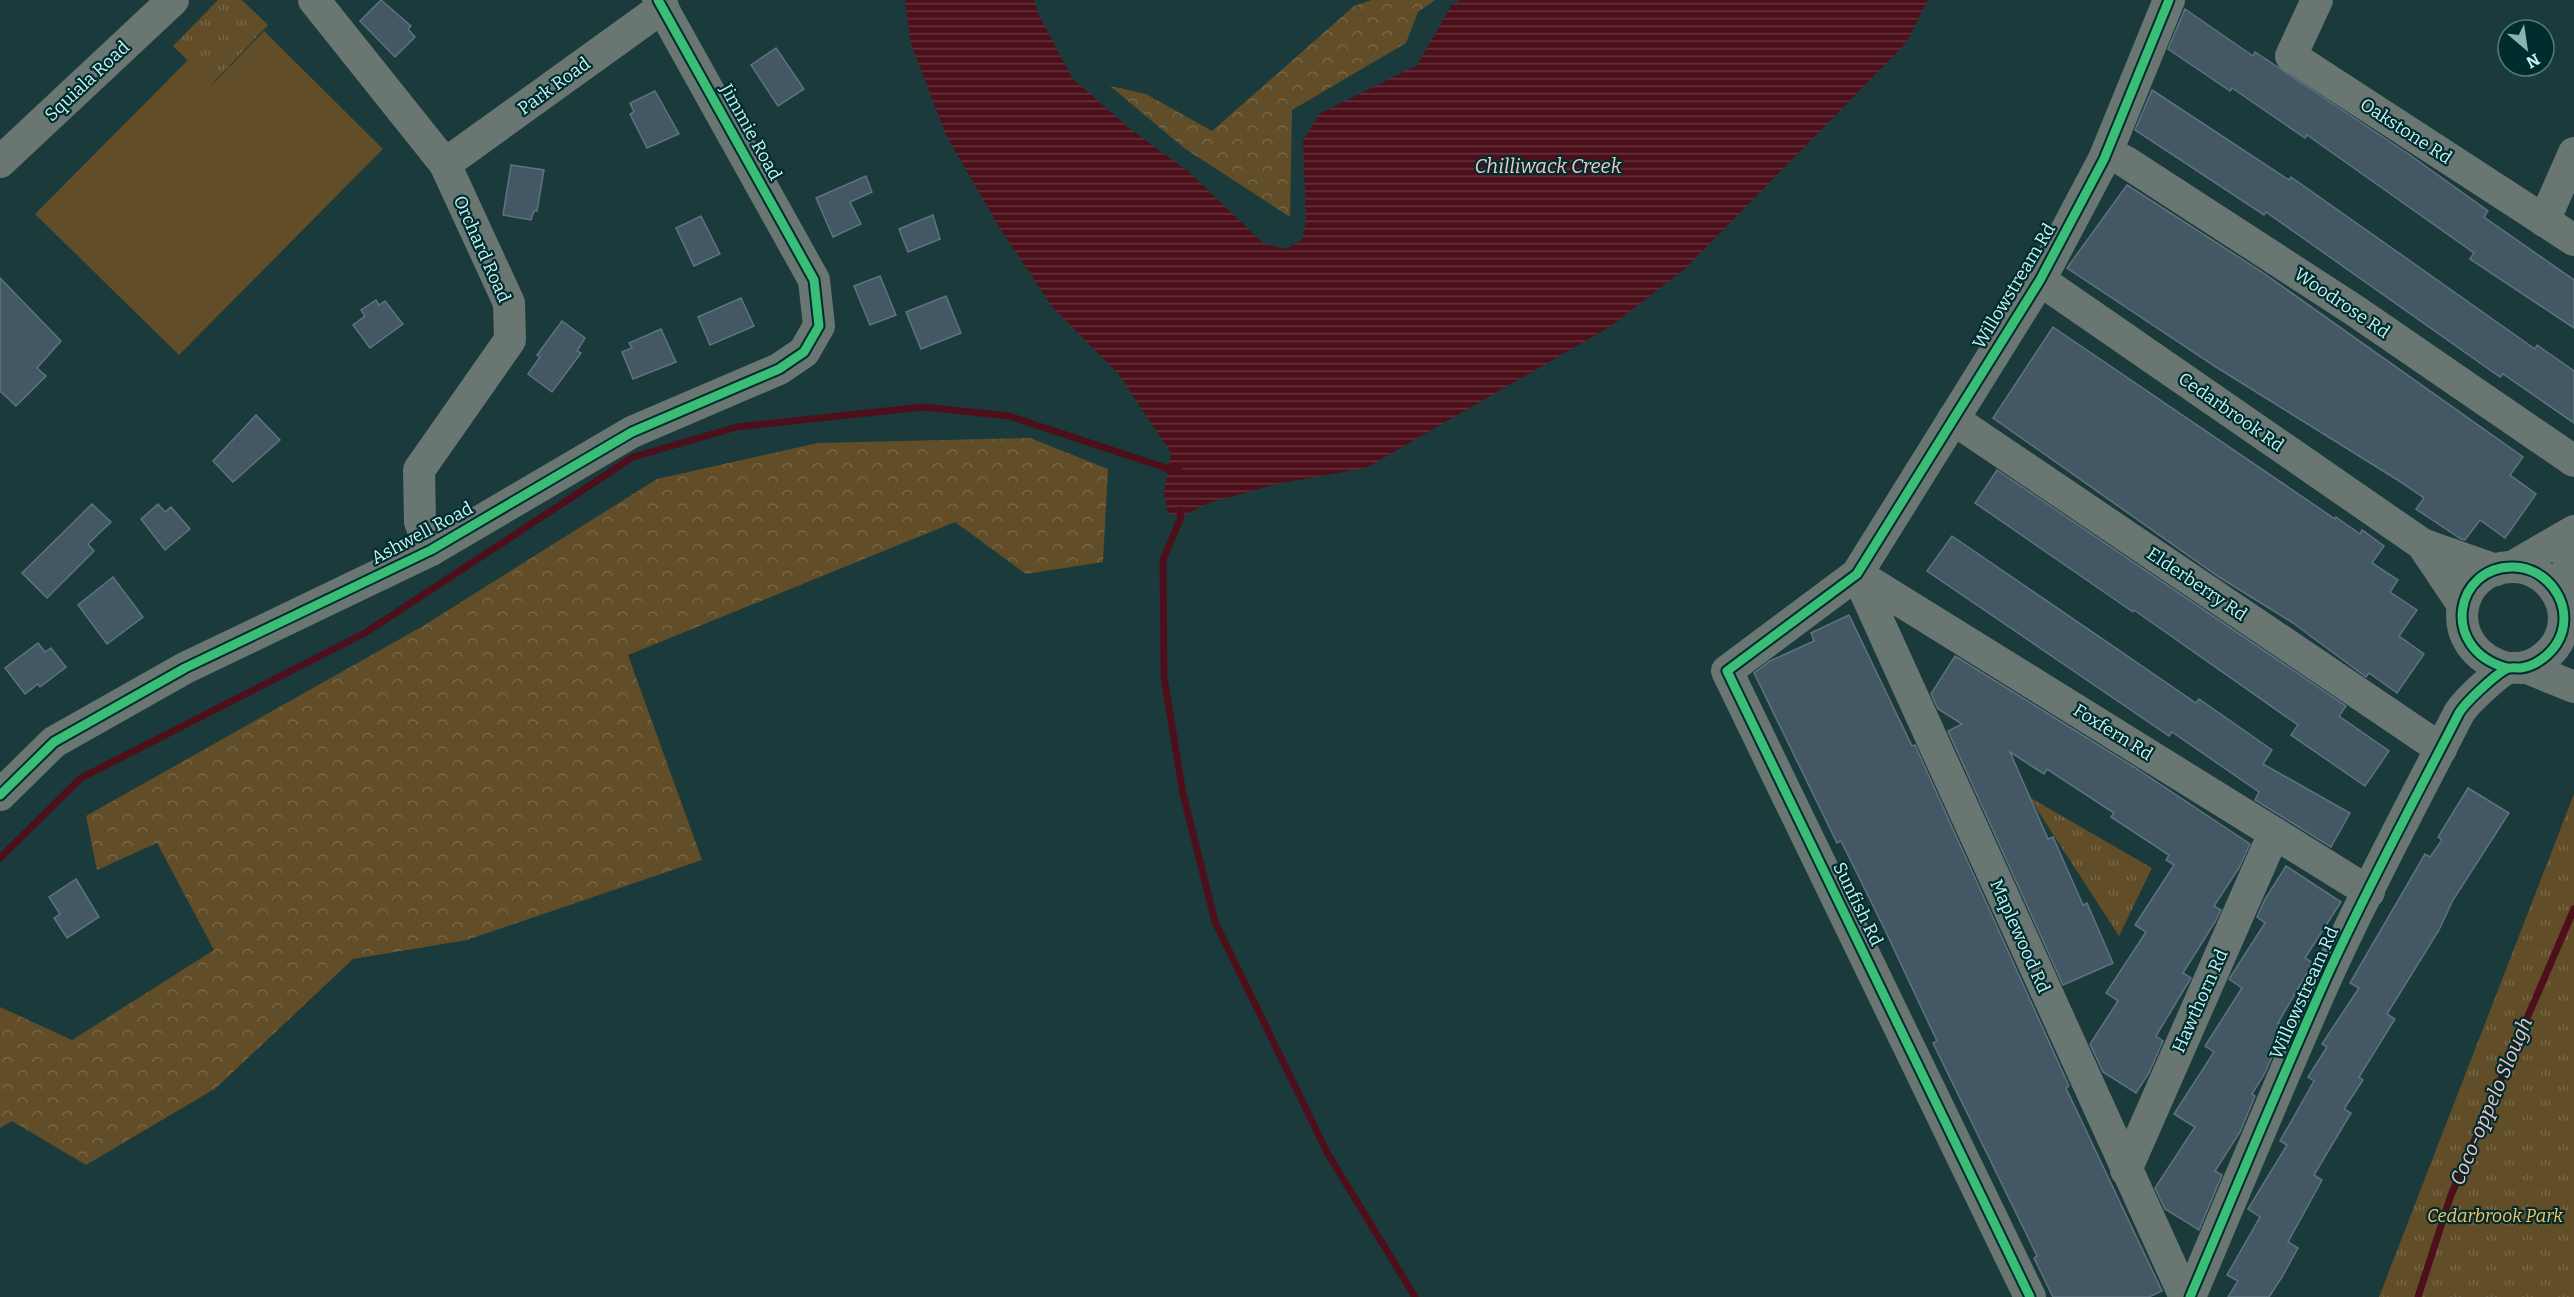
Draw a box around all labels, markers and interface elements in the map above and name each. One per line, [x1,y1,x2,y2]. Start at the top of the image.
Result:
north arrow [2496,18,2556,78]
street label: Squiala Road [40,36,134,126]
text: N [2523,49,2543,72]
street label: Park Road [514,52,595,120]
street label: Jimmie Road [715,79,787,184]
street label: Oakstone Rd [2356,93,2456,169]
water label: Chilliwack Creek [1475,154,1622,178]
street label: Orchard Road [449,192,516,306]
street label: Willowstream Rd [1968,219,2060,353]
street label: Woodrose Rd [2290,263,2394,343]
street label: Cedarbrook Rd [2174,368,2288,457]
street label: Ashwell Road [367,497,477,569]
street label: Elderberry Rd [2143,542,2251,626]
street label: Foxfern Rd [2069,699,2157,765]
street label: Sunfish Rd [1828,859,1888,950]
street label: Maplewood Rd [1985,876,2055,997]
street label: Willowstream Rd [2265,923,2343,1063]
street label: Hawthorn Rd [2167,946,2233,1056]
water label: Coco-oppelo Slough [2445,1013,2537,1189]
park label: Cedarbrook Park [2427,1205,2563,1227]

